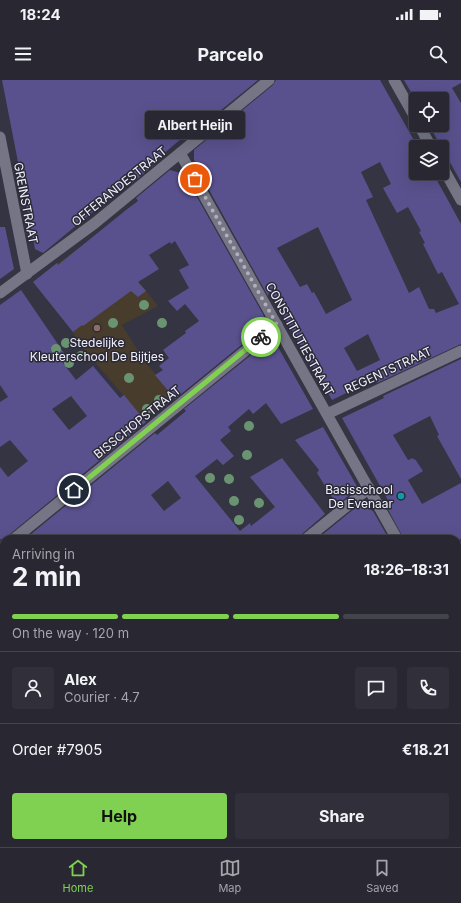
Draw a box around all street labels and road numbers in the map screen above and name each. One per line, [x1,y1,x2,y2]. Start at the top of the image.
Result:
street label: OFFERANDESTRAAT [68,143,170,229]
street label: GREINSTRAAT [11,161,41,245]
street label: CONSTITUTIESTRAAT [263,280,338,398]
street label: REGENTSTRAAT [342,343,434,397]
street label: BISSCHOPSTRAAT [90,382,184,462]

